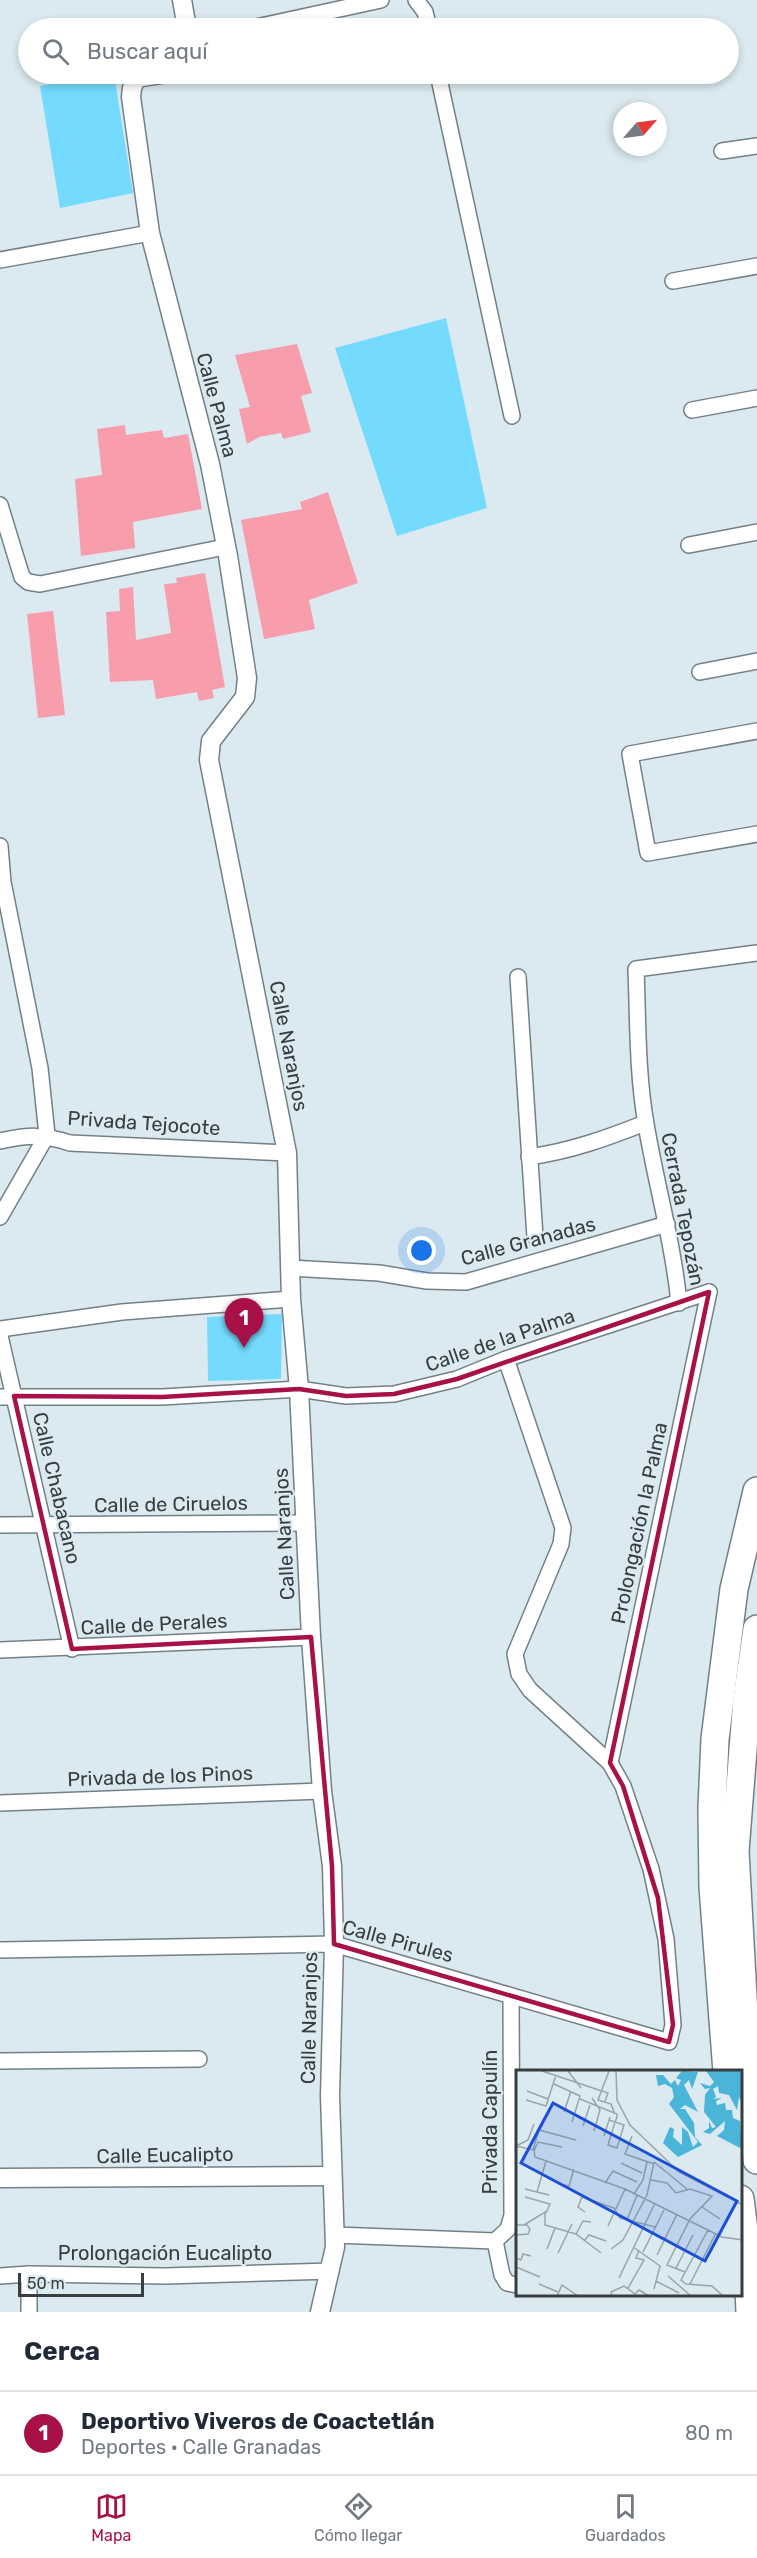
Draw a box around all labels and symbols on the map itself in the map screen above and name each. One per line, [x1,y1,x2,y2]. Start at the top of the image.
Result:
north arrow [613,102,667,156]
street label: Calle Palma [191,350,243,460]
street label: Calle Naranjos [265,979,313,1113]
street label: Privada Tejocote [67,1106,221,1140]
street label: Cerrada Tepozán [656,1130,710,1288]
street label: Calle Granadas [458,1211,598,1271]
your location [407,1236,436,1265]
pin: 1 [224,1298,264,1348]
street label: Calle de la Palma [422,1303,578,1377]
street label: Calle Chabacano [28,1410,86,1566]
street label: Prolongación la Palma [606,1420,672,1626]
street label: Calle Naranjos [269,1467,299,1601]
street label: Calle de Ciruelos [94,1491,248,1517]
street label: Calle de Perales [80,1608,228,1640]
street label: Privada de los Pinos [67,1761,253,1791]
street label: Calle Pirules [340,1915,456,1967]
street label: Calle Naranjos [296,1952,322,2084]
street label: Privada Capulín [478,2050,502,2194]
inset map [516,2070,742,2297]
street label: Calle Eucalipto [96,2142,234,2168]
street label: Prolongación Eucalipto [58,2241,272,2265]
scale bar [18,2270,144,2298]

